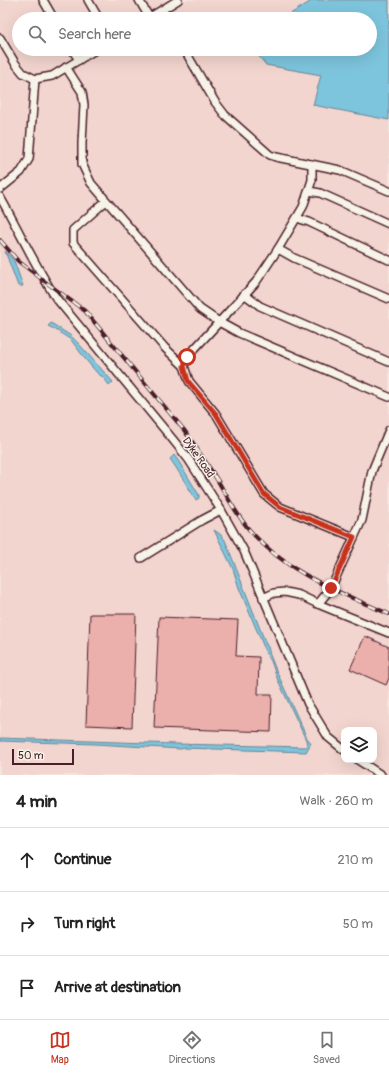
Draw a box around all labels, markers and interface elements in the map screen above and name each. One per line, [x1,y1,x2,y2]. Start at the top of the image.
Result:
search box [12,12,377,56]
icon: search [26,23,48,45]
text: Search here [58,25,131,44]
route start [178,348,196,366]
street label: Dyke Road [180,434,217,480]
route end [322,579,340,597]
map controls [341,727,377,763]
button: layers [341,727,377,763]
scale bar [12,747,74,766]
text: 50 m [18,749,44,762]
text: 4 min [16,791,57,812]
text: Walk · 260 m [299,793,373,809]
icon: ahead [16,849,38,871]
text: Continue [54,850,112,869]
text: 210 m [337,852,373,868]
icon: right [16,913,38,935]
text: Turn right [54,914,115,933]
text: 50 m [343,916,373,932]
icon: arrive [16,977,38,999]
text: Arrive at destination [54,978,181,997]
tab: Map [49,1029,71,1066]
tab: Directions [169,1029,215,1066]
tab: Saved [313,1029,340,1066]

